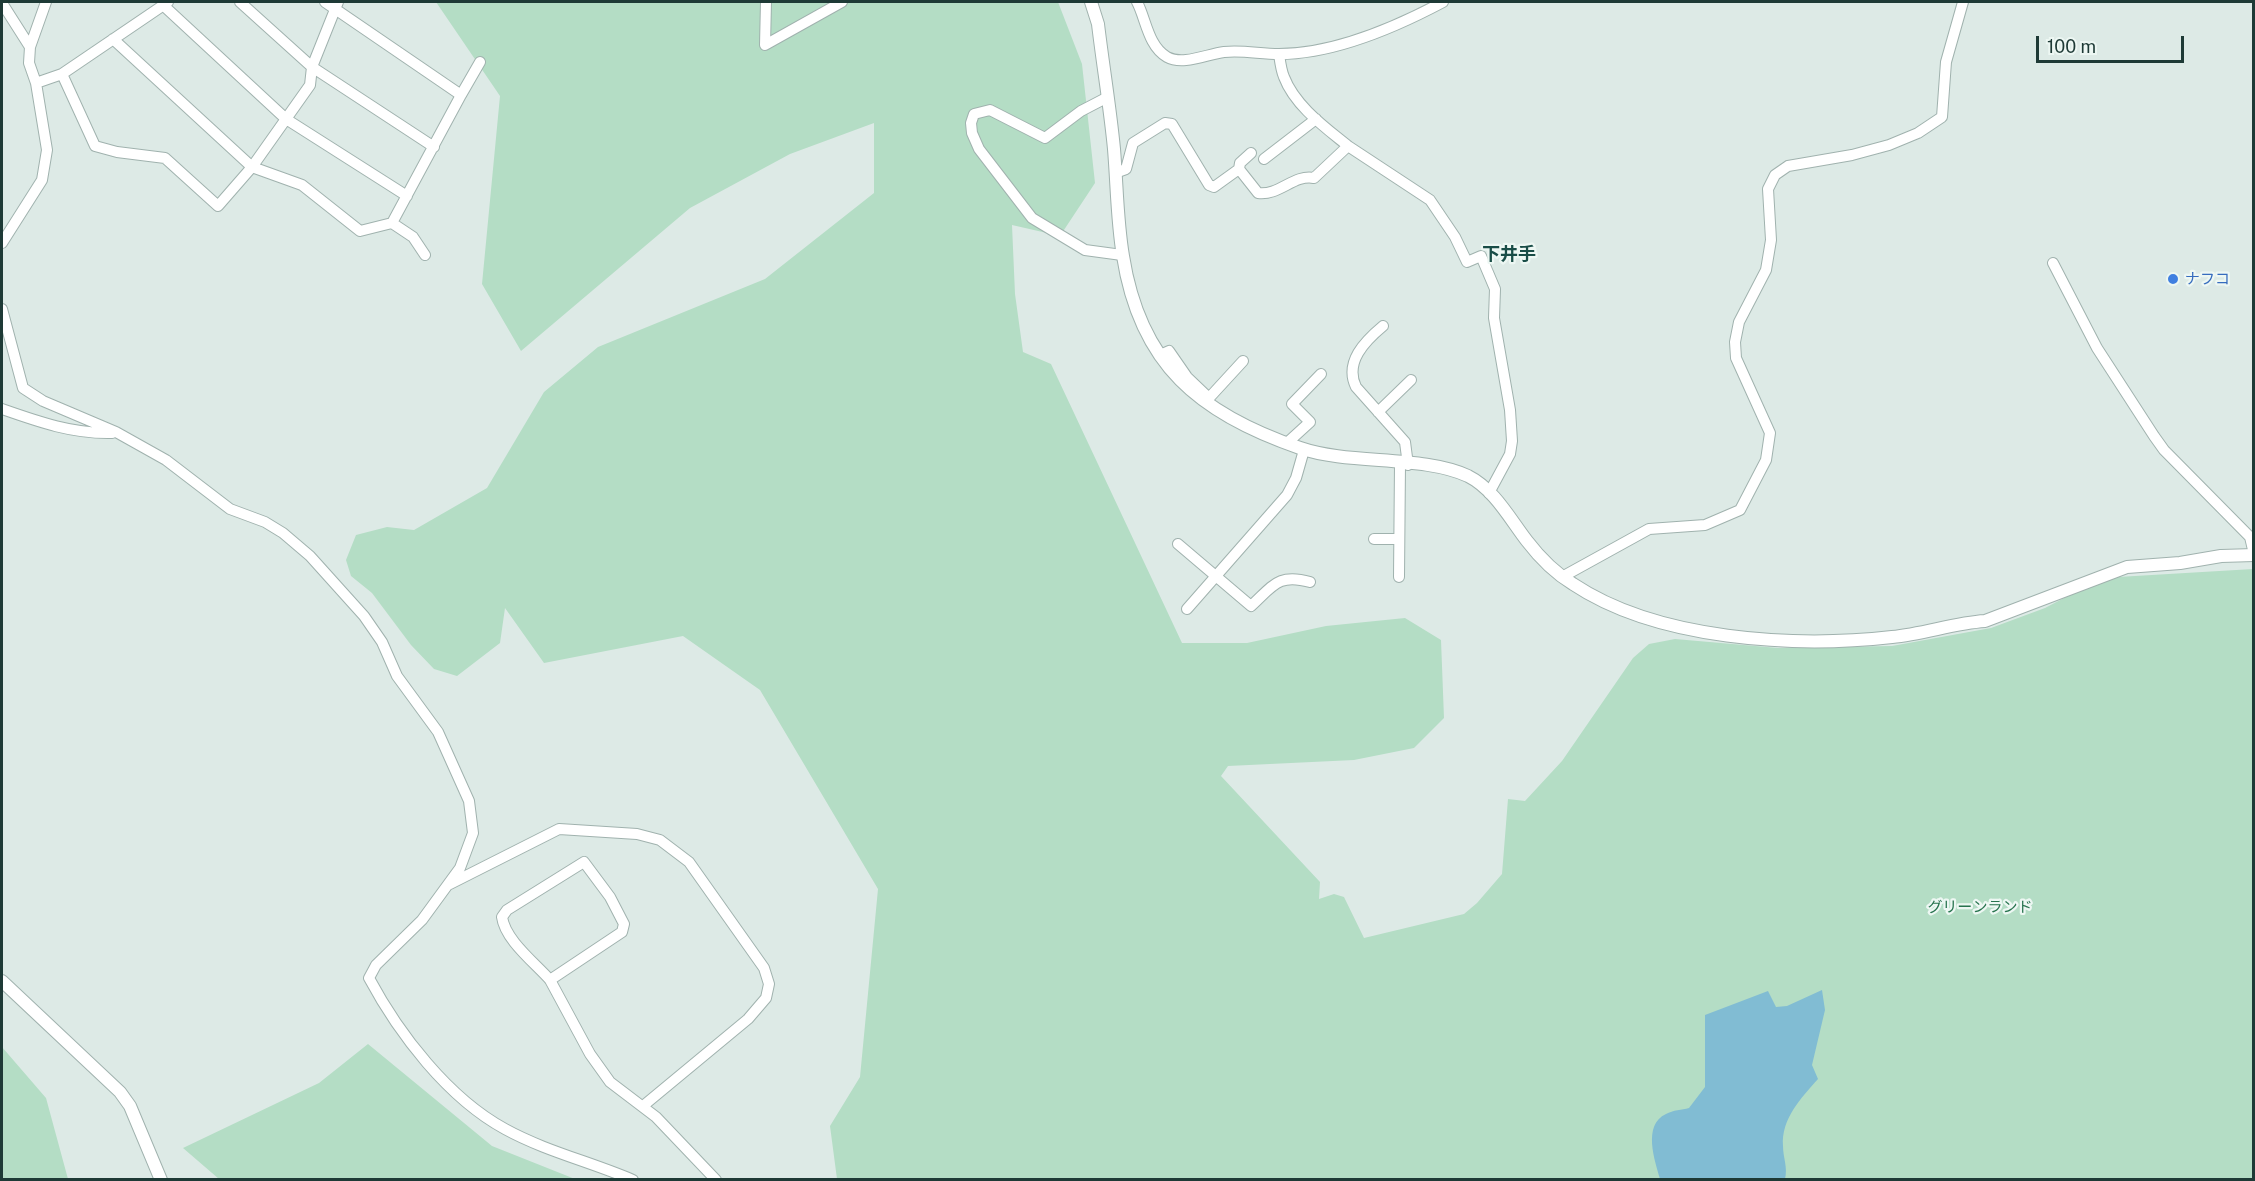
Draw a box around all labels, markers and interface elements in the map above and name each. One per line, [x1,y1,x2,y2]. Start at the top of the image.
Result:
scale bar [2039,24,2188,62]
text: 100 m [2047,36,2096,57]
district label: 下井手 [1482,243,1536,265]
place label: ナフコ [2185,270,2230,288]
marker: ナフコ [2166,272,2180,286]
park label: グリーンランド [1928,898,2032,916]

